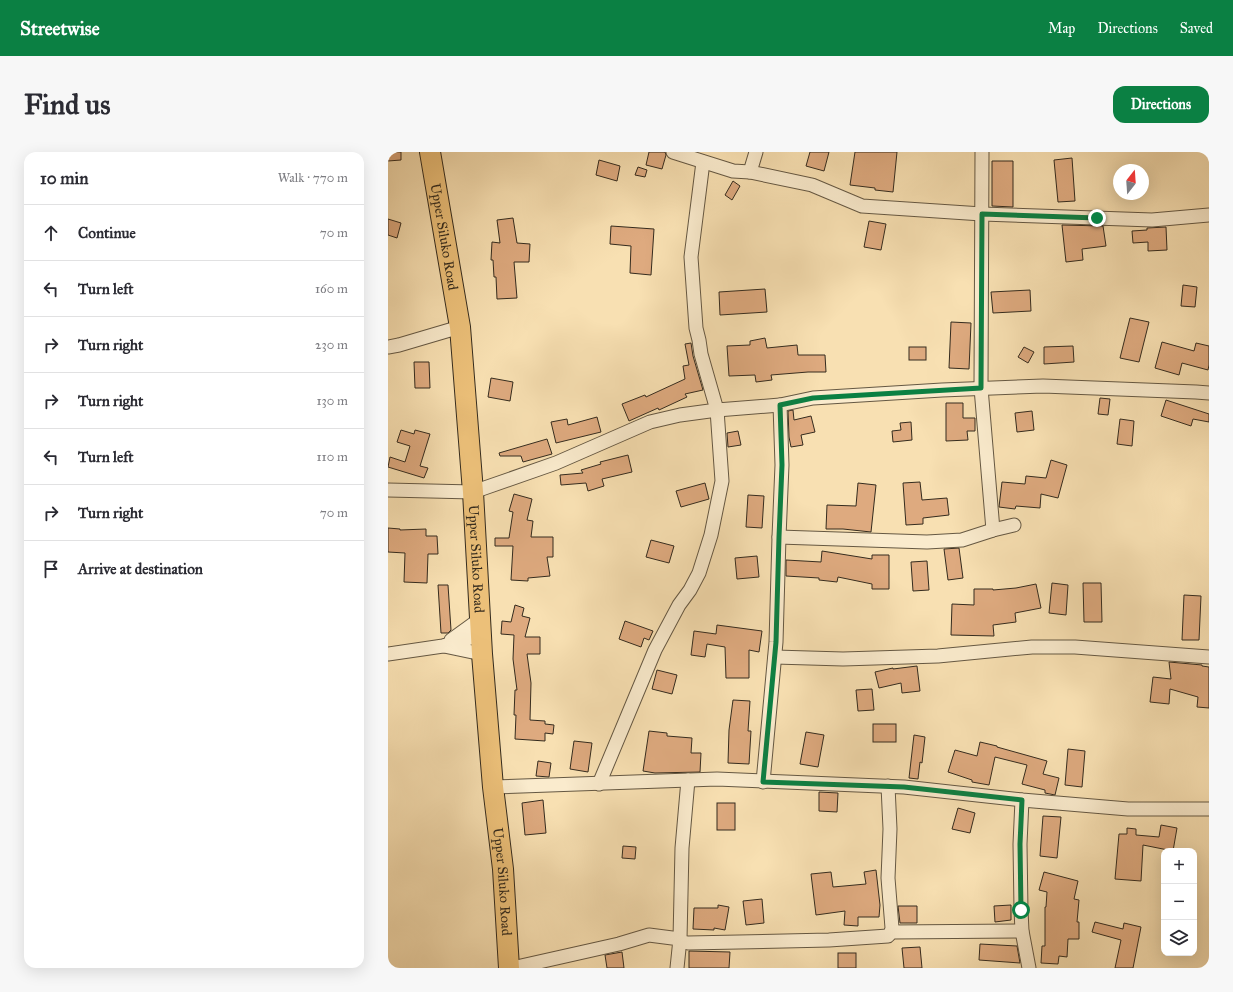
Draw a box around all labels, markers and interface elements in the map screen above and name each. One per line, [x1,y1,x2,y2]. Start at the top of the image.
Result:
text: Streetwise [20,17,100,40]
text: Map [1048,20,1075,37]
text: Directions [1097,20,1158,37]
text: Saved [1180,20,1213,37]
button: Directions [1113,86,1209,123]
text: Find us [24,87,110,122]
north arrow [1113,164,1149,200]
text: 10 min [40,168,88,189]
text: Walk · 770 m [278,170,348,186]
street label: Upper Siluko Road [427,182,462,292]
route end [1088,209,1106,227]
icon: ahead [40,222,62,244]
text: Continue [78,224,136,242]
text: 70 m [320,225,348,241]
icon: left [40,278,62,300]
text: Turn left [78,280,134,298]
text: 160 m [315,281,348,297]
icon: right [40,334,62,356]
text: Turn right [78,336,143,354]
text: 230 m [315,337,348,353]
icon: right [40,390,62,412]
text: Turn right [78,392,143,410]
text: 130 m [316,393,348,409]
icon: left [40,446,62,468]
text: Turn left [78,448,134,466]
text: 110 m [316,449,348,465]
icon: right [40,502,62,524]
text: Turn right [78,504,143,522]
street label: Upper Siluko Road [465,504,488,613]
text: 70 m [320,505,348,521]
icon: arrive [40,558,62,580]
text: Arrive at destination [78,560,203,578]
street label: Upper Siluko Road [490,827,516,936]
map controls [1161,848,1197,956]
button: + [1161,848,1197,884]
button: − [1161,884,1197,920]
route start [1012,901,1030,919]
button: layers [1161,920,1197,956]

